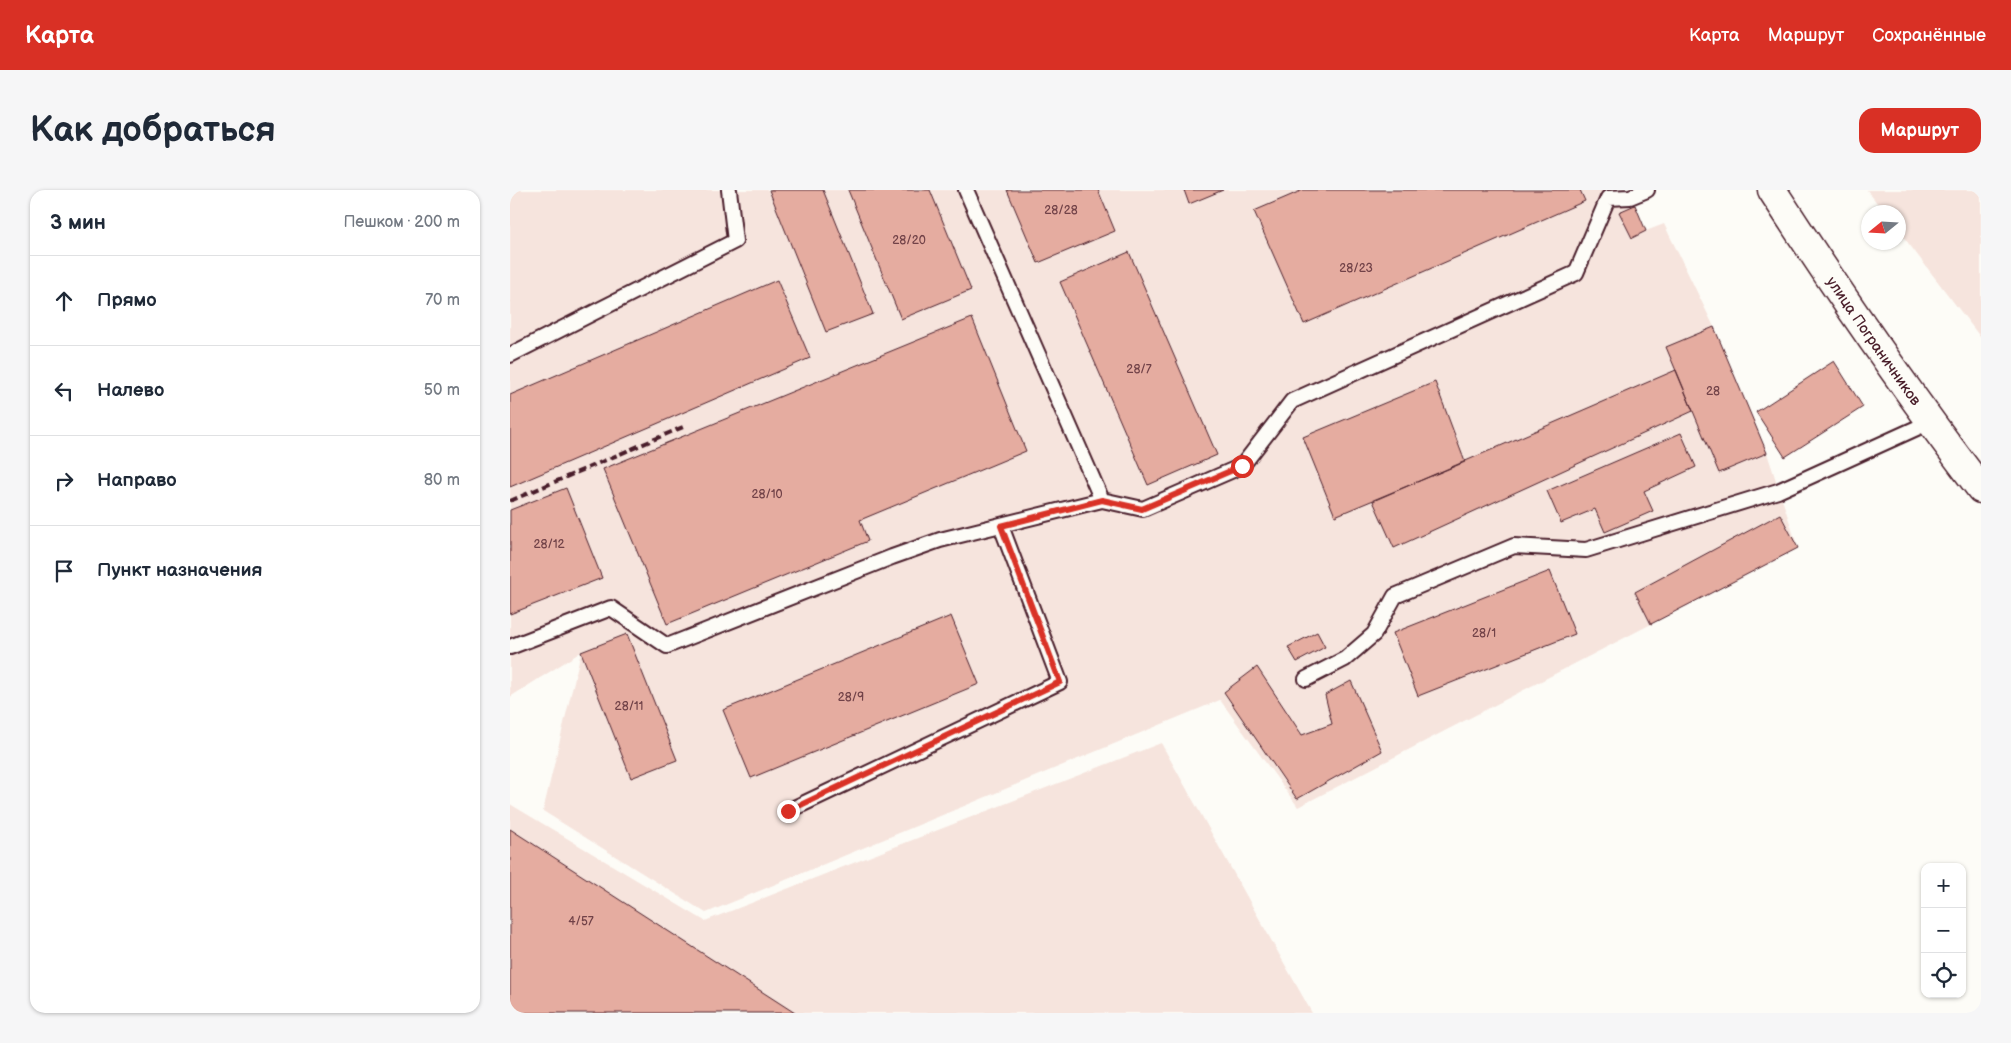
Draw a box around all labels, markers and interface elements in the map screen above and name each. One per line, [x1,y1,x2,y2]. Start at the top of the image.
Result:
text: Карта [25,21,94,50]
text: Карта [1689,25,1740,46]
text: Маршрут [1768,25,1844,46]
text: Сохранённые [1872,25,1986,46]
button: Маршрут [1859,108,1981,153]
text: Как добраться [30,109,276,152]
house number: 28/28 [1044,203,1078,218]
north arrow [1861,205,1906,250]
text: 3 мин [50,210,106,235]
text: Пешком · 200 m [343,213,460,232]
house number: 28/20 [892,233,926,248]
house number: 28/23 [1339,261,1373,276]
street label: улица Пограничников [1822,273,1925,409]
icon: ahead [50,287,78,315]
text: Прямо [97,289,157,312]
text: 70 m [425,291,460,310]
house number: 28/7 [1126,362,1152,377]
icon: left [50,377,78,405]
text: Налево [97,379,164,402]
text: 50 m [424,381,460,400]
house number: 28 [1706,384,1720,399]
route start [1231,455,1254,478]
icon: right [50,467,78,495]
text: Направо [97,469,177,492]
text: 80 m [424,471,460,490]
house number: 28/10 [751,487,783,502]
house number: 28/12 [533,537,565,552]
icon: arrive [50,557,78,585]
text: Пункт назначения [97,559,262,582]
house number: 28/1 [1472,626,1496,641]
house number: 28/9 [838,690,864,705]
house number: 28/11 [615,699,643,714]
route end [777,800,800,823]
map controls [1921,863,1966,998]
button: + [1921,863,1966,908]
button: − [1921,908,1966,953]
house number: 4/57 [568,914,594,929]
button: locate [1921,953,1966,998]

